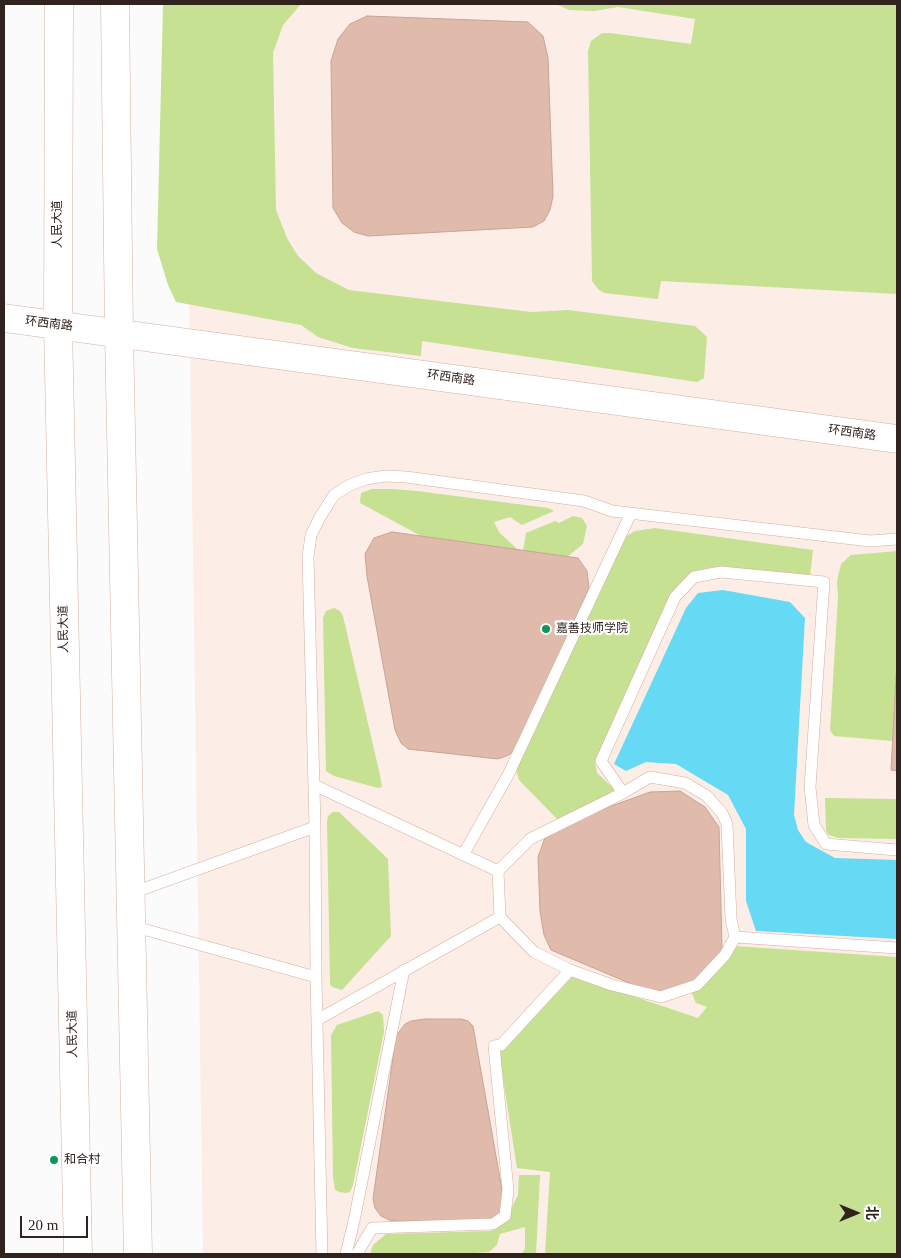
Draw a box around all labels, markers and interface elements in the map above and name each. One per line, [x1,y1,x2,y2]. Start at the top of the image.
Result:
street label: 人民大道 [51,200,65,248]
street label: 环西南路 [24,314,74,334]
street label: 环西南路 [426,368,476,388]
street label: 环西南路 [827,423,877,443]
street label: 人民大道 [56,605,72,653]
place label: 嘉善技师学院 [556,622,628,636]
marker: 嘉善技师学院 [540,623,552,635]
street label: 人民大道 [65,1010,81,1058]
place label: 和合村 [64,1153,100,1167]
marker: 和合村 [48,1154,60,1166]
north arrow [831,1188,881,1238]
scale bar [22,1206,90,1238]
text: 北 [864,1206,879,1220]
text: 20 m [28,1217,58,1233]

